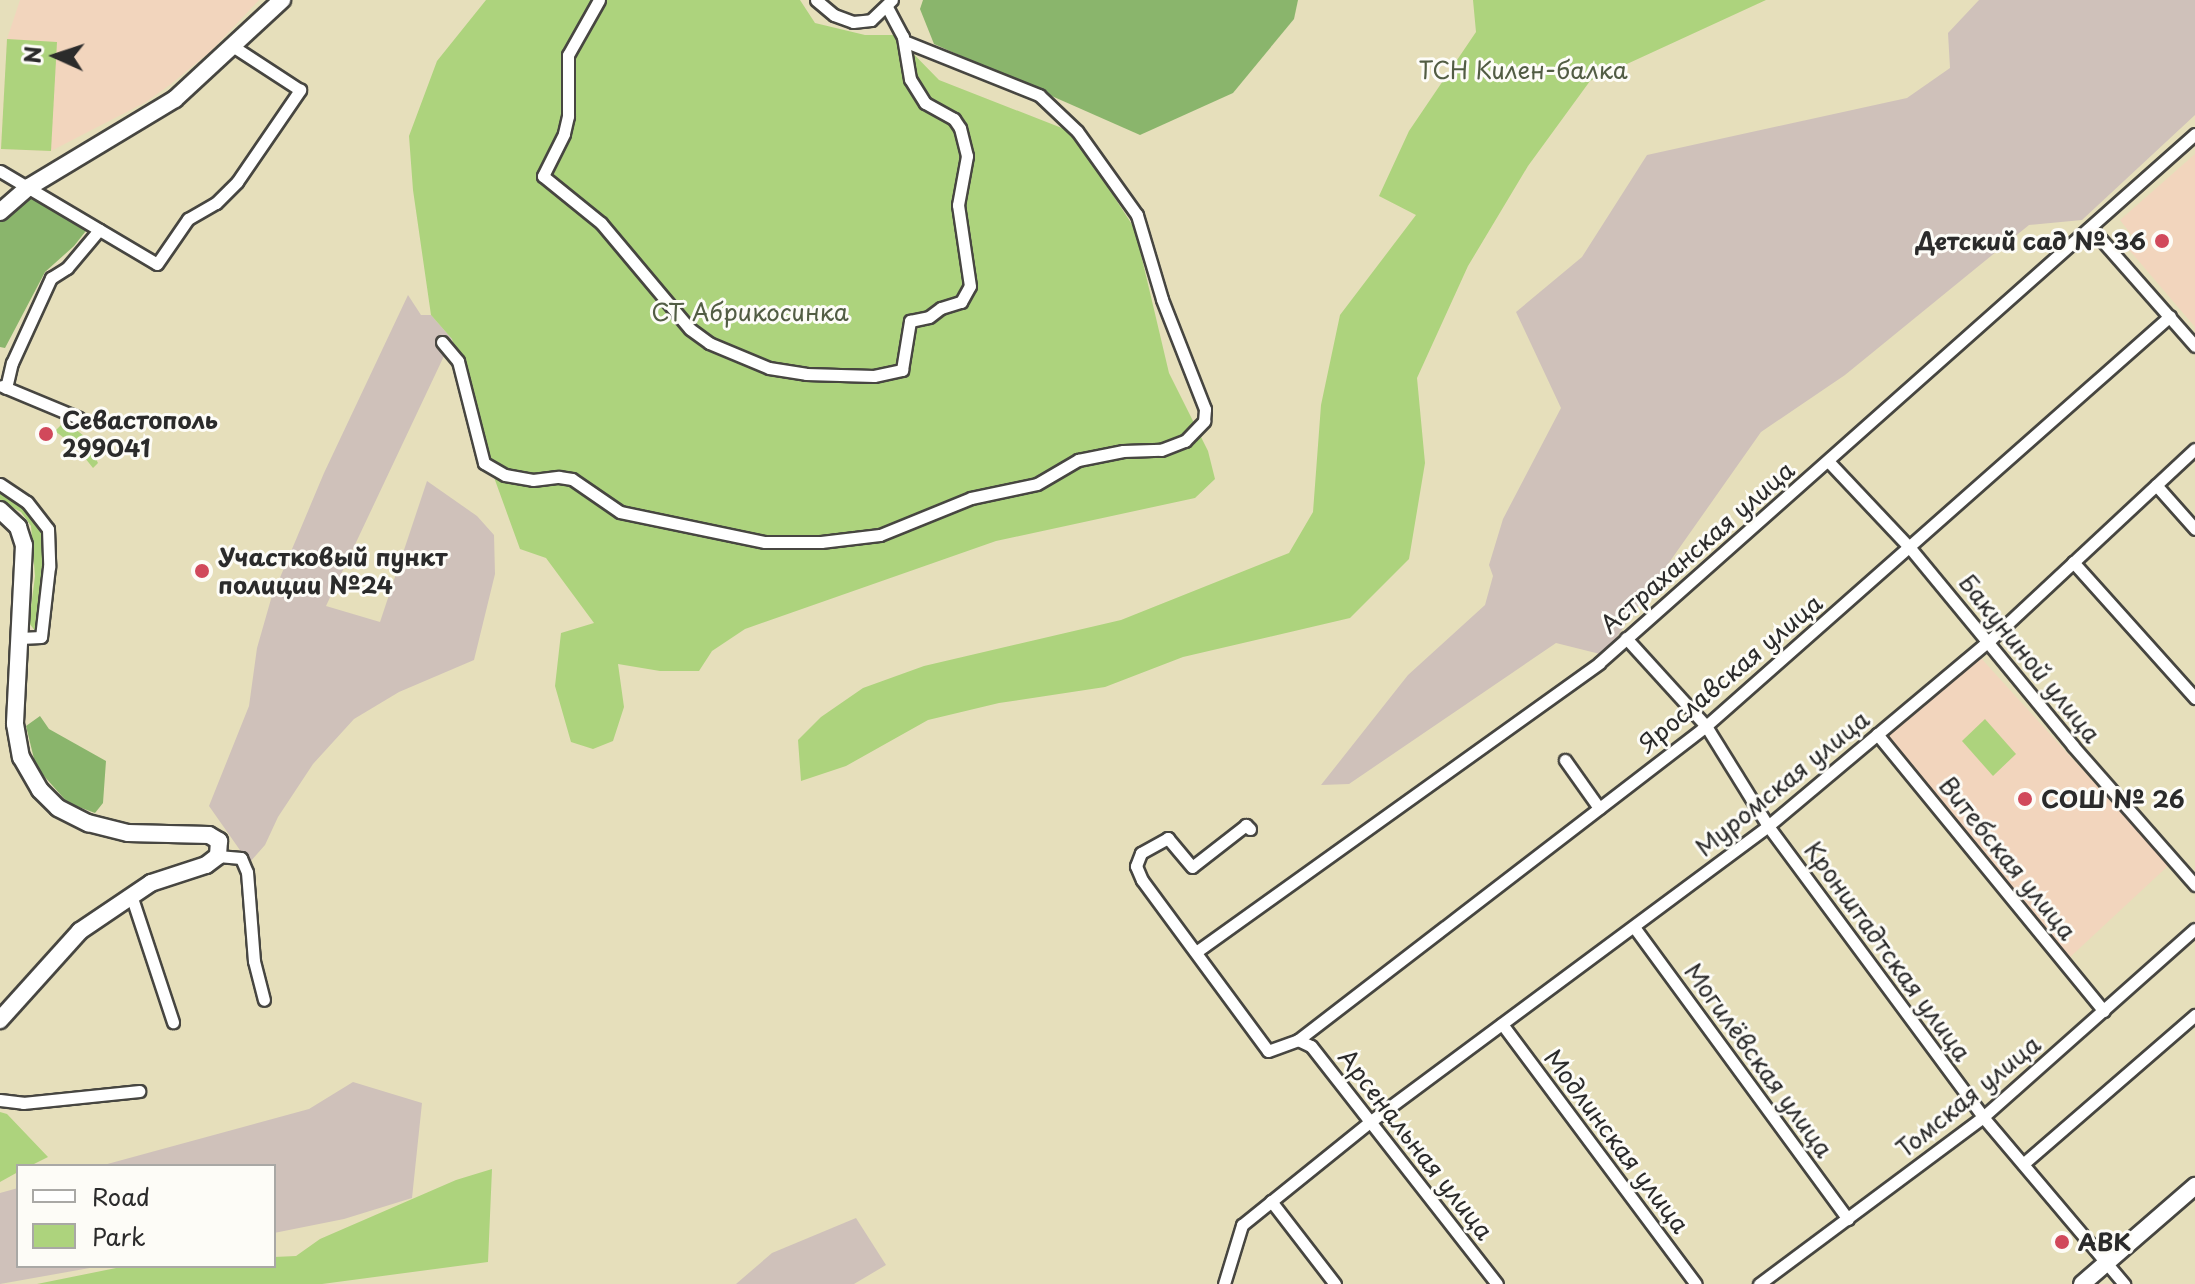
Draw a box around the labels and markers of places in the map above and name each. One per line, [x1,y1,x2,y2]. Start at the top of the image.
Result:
place label: Детский сад № 36 [1915,227,2146,255]
marker: Детский сад № 36 [2153,232,2171,250]
place label: Севастополь 299041 [62,406,218,462]
marker: Севастополь 299041 [37,425,55,443]
place label: Участковый пункт полиции №24 [218,543,446,599]
marker: Участковый пункт полиции №24 [193,562,211,580]
place label: СОШ № 26 [2041,785,2185,813]
marker: СОШ № 26 [2016,790,2034,808]
place label: АВК [2078,1228,2131,1256]
marker: АВК [2053,1233,2071,1251]

